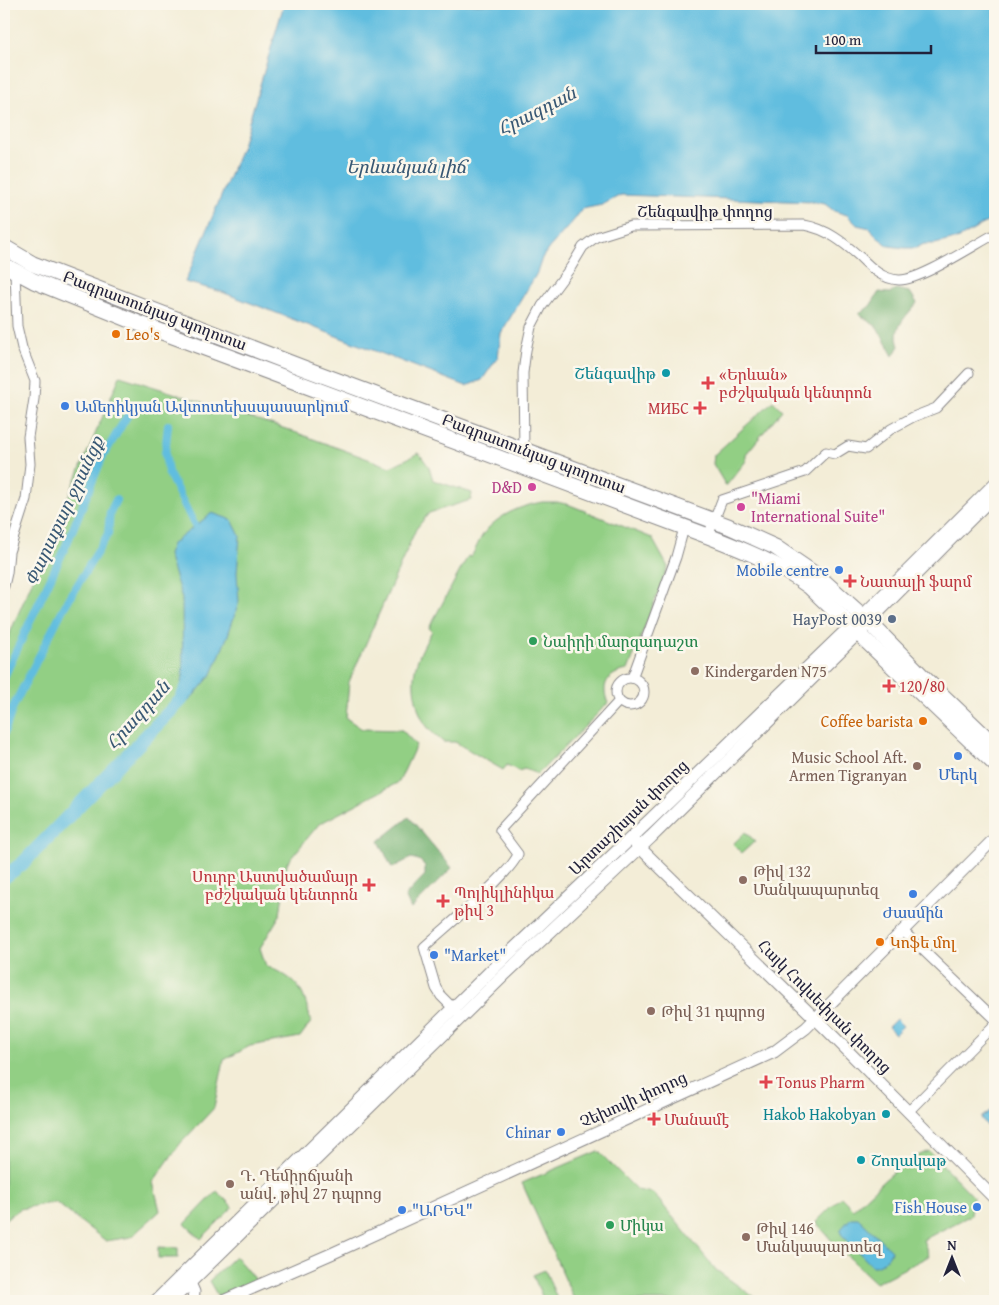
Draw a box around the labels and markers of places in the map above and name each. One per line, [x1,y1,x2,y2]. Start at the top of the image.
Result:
place label: Leo's [126,322,160,346]
marker: Leo's [110,328,122,340]
place label: Շենգավիթ [575,361,657,385]
place label: «Երևան» բժշկական կենտրոն [719,362,872,404]
marker: Շենգավիթ [660,367,672,379]
marker: «Երևան» բժշկական կենտրոն [701,376,715,390]
place label: Ամերիկյան Ավտոտեխսպասարկում [75,394,349,418]
place label: МИБС [648,396,689,420]
marker: Ամերիկյան Ավտոտեխսպասարկում [59,400,71,412]
marker: МИБС [693,401,707,415]
place label: D&D [492,475,522,499]
marker: D&D [526,481,538,493]
place label: "Miami International Suite" [751,486,885,528]
marker: "Miami International Suite" [735,501,747,513]
place label: Mobile centre [736,558,829,582]
marker: Mobile centre [833,564,845,576]
place label: Նատալի ֆարմ [860,569,972,593]
marker: Նատալի ֆարմ [844,575,856,587]
place label: HayPost 0039 [793,607,882,631]
marker: HayPost 0039 [886,613,898,625]
place label: Նաիրի մարզադաշտ [543,629,698,653]
marker: Նաիրի մարզադաշտ [527,635,539,647]
place label: Kindergarden N75 [705,659,827,683]
marker: Kindergarden N75 [689,665,701,677]
place label: 120/80 [899,674,945,698]
marker: 120/80 [883,680,895,692]
place label: Coffee barista [821,709,913,733]
marker: Coffee barista [917,715,929,727]
place label: Music School Aft. Armen Tigranyan [789,745,907,787]
marker: Մերկ [952,750,964,762]
marker: Music School Aft. Armen Tigranyan [911,760,923,772]
place label: Մերկ [938,762,978,786]
place label: Թիվ 132 Մանկապարտեզ [753,859,879,901]
place label: Սուրբ Աստվածամայր բժշկական կենտրոն [192,864,358,906]
marker: Թիվ 132 Մանկապարտեզ [737,874,749,886]
marker: Սուրբ Աստվածամայր բժշկական կենտրոն [362,878,376,892]
place label: Պոլիկլինիկա թիվ 3 [454,880,554,922]
marker: Ժասմին [907,888,919,900]
marker: Պոլիկլինիկա թիվ 3 [436,894,450,908]
place label: Ժասմին [882,900,944,924]
place label: Կոֆե մոլ [890,930,957,954]
marker: Կոֆե մոլ [874,936,886,948]
place label: "Market" [444,943,506,967]
marker: "Market" [428,949,440,961]
place label: Թիվ 31 դպրոց [661,999,765,1023]
marker: Թիվ 31 դպրոց [645,1005,657,1017]
place label: Tonus Pharm [776,1070,865,1094]
marker: Tonus Pharm [760,1076,772,1088]
place label: Hakob Hakobyan [763,1102,876,1126]
place label: Մանամէ [664,1107,729,1131]
marker: Hakob Hakobyan [880,1108,892,1120]
marker: Մանամէ [648,1113,660,1125]
place label: Chinar [506,1120,551,1144]
marker: Chinar [555,1126,567,1138]
place label: Շողակաթ [871,1148,947,1172]
marker: Շողակաթ [855,1154,867,1166]
place label: Դ. Դեմիրճյանի անվ. թիվ 27 դպրոց [240,1163,382,1205]
marker: Դ. Դեմիրճյանի անվ. թիվ 27 դպրոց [224,1178,236,1190]
place label: Fish House [895,1195,967,1219]
place label: "ԱՐԵՎ" [412,1198,473,1222]
marker: Fish House [971,1201,983,1213]
marker: "ԱՐԵՎ" [396,1204,408,1216]
place label: Միկա [620,1213,664,1237]
place label: Թիվ 146 Մանկապարտեզ [756,1216,882,1258]
marker: Միկա [604,1219,616,1231]
marker: Թիվ 146 Մանկապարտեզ [740,1231,752,1243]

